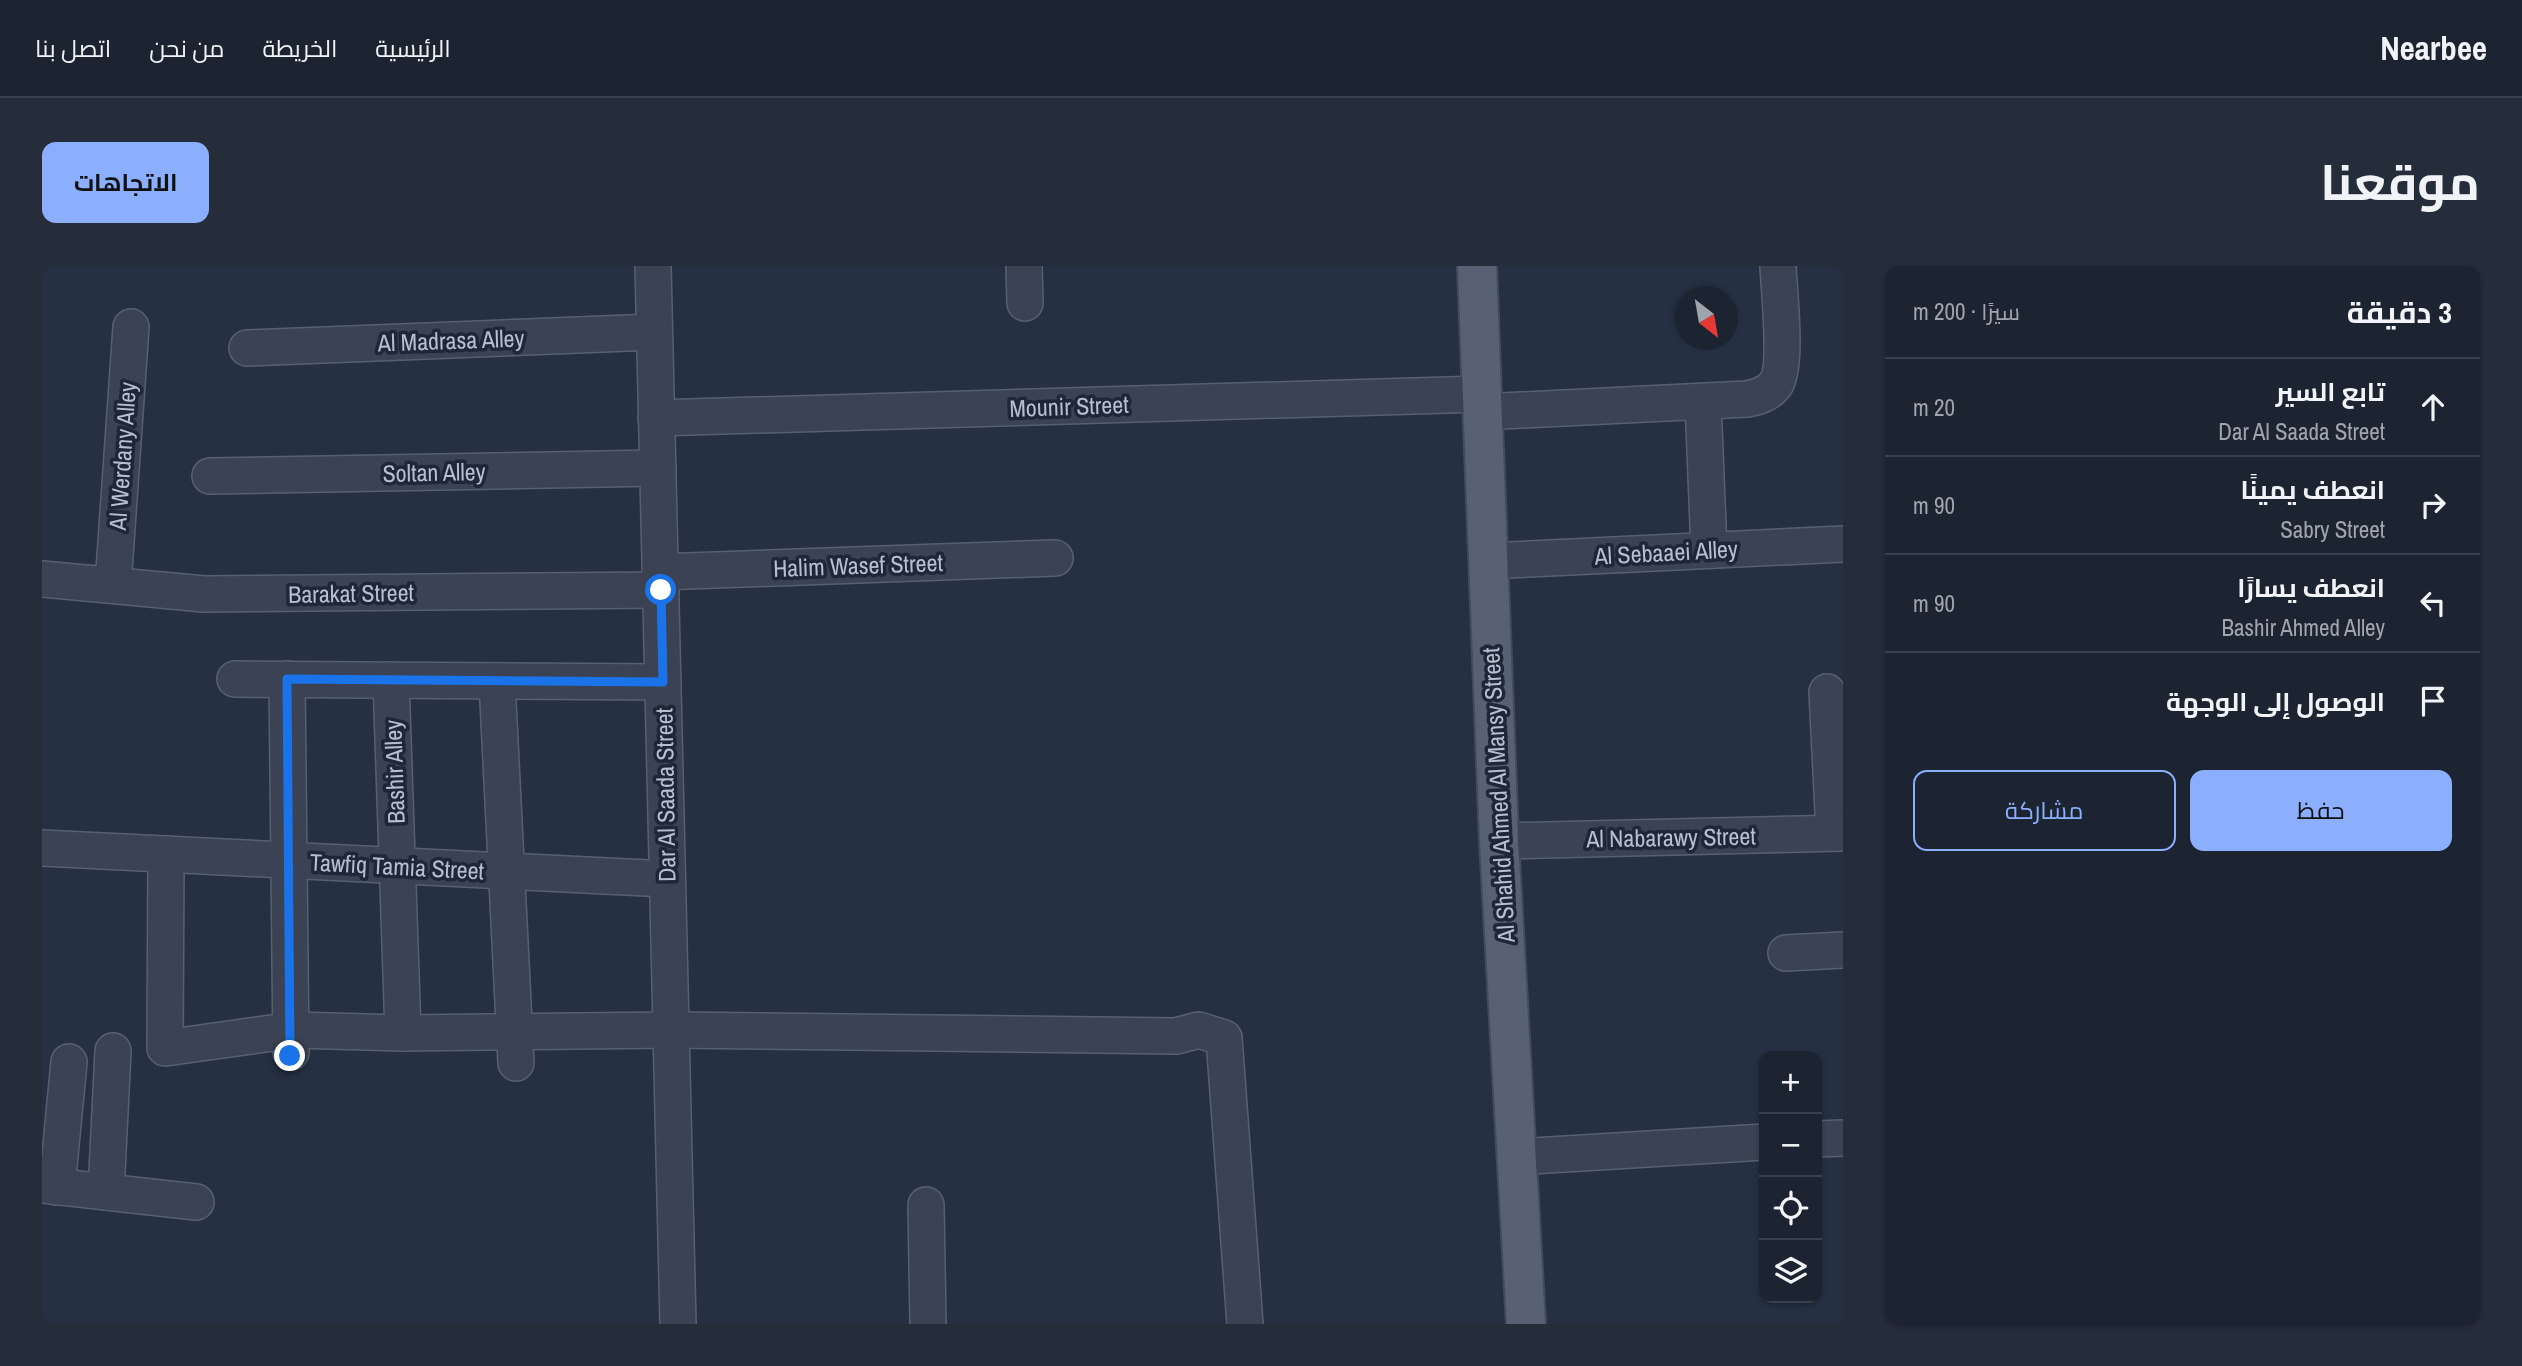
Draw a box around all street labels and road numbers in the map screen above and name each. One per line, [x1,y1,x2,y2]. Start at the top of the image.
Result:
street label: Al Madrasa Alley [376,321,525,359]
street label: Al Werdany Alley [101,381,143,532]
street label: Mounir Street [1009,388,1130,424]
street label: Soltan Alley [382,455,486,489]
street label: Al Sebaaei Alley [1593,532,1739,572]
street label: Halim Wasef Street [773,546,944,584]
street label: Barakat Street [288,576,415,610]
street label: Al Shahid Ahmed Al Mansy Street [1474,646,1522,944]
street label: Dar Al Saada Street [647,707,683,882]
street label: Bashir Alley [376,719,412,824]
street label: Al Nabarawy Street [1585,820,1757,854]
street label: Tawfiq Tamia Street [309,845,485,887]

